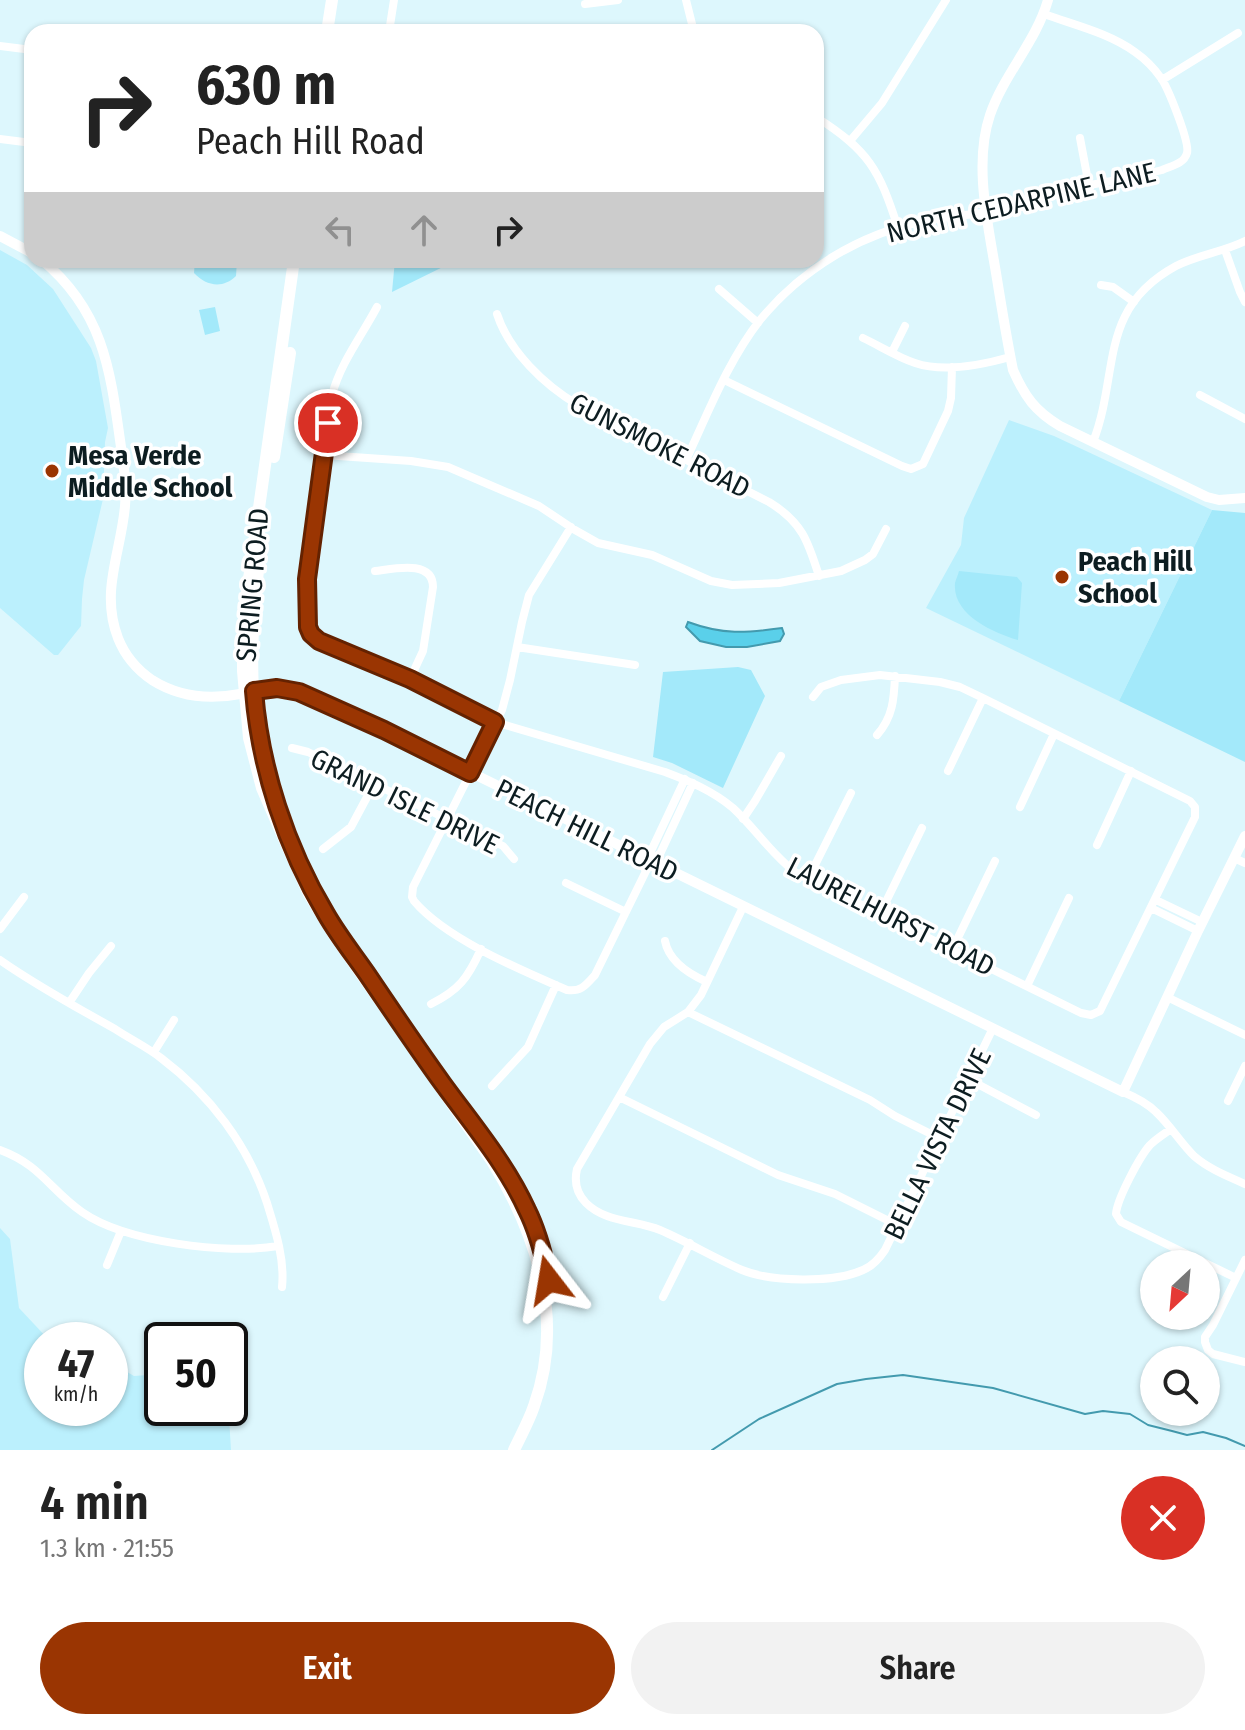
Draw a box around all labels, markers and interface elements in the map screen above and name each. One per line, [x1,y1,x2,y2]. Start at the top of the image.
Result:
text: 630 m [196,52,336,119]
icon: right [64,56,168,160]
text: Peach Hill Road [196,120,425,164]
street label: NORTH CEDARPINE LANE [883,155,1159,250]
icon: left [318,208,362,252]
icon: ahead [402,208,446,252]
icon: right [486,208,530,252]
street label: GUNSMOKE ROAD [564,386,756,505]
pin [294,389,362,457]
icon: arrive [306,401,350,445]
place label: Mesa Verde Middle School [68,439,233,504]
marker: Mesa Verde Middle School [43,462,61,480]
street label: SPRING ROAD [229,507,276,663]
place label: Peach Hill School [1078,545,1193,610]
marker: Peach Hill School [1053,568,1071,586]
street label: GRAND ISLE DRIVE [305,742,504,861]
street label: PEACH HILL ROAD [490,772,683,889]
street label: LAURELHURST ROAD [781,850,1000,983]
street label: BELLA VISTA DRIVE [877,1043,998,1245]
position arrow [507,1238,591,1322]
north arrow [1140,1250,1220,1330]
map controls [1140,1250,1220,1426]
speed limit sign: 50 [144,1322,248,1426]
text: 47 [58,1340,94,1388]
button: search [1140,1346,1220,1426]
text: km/h [54,1382,98,1406]
text: 4 min [40,1474,149,1532]
button: close [1121,1476,1205,1560]
text: 1.3 km · 21:55 [40,1533,174,1564]
button: Exit [40,1622,615,1714]
button: Share [631,1622,1205,1714]

